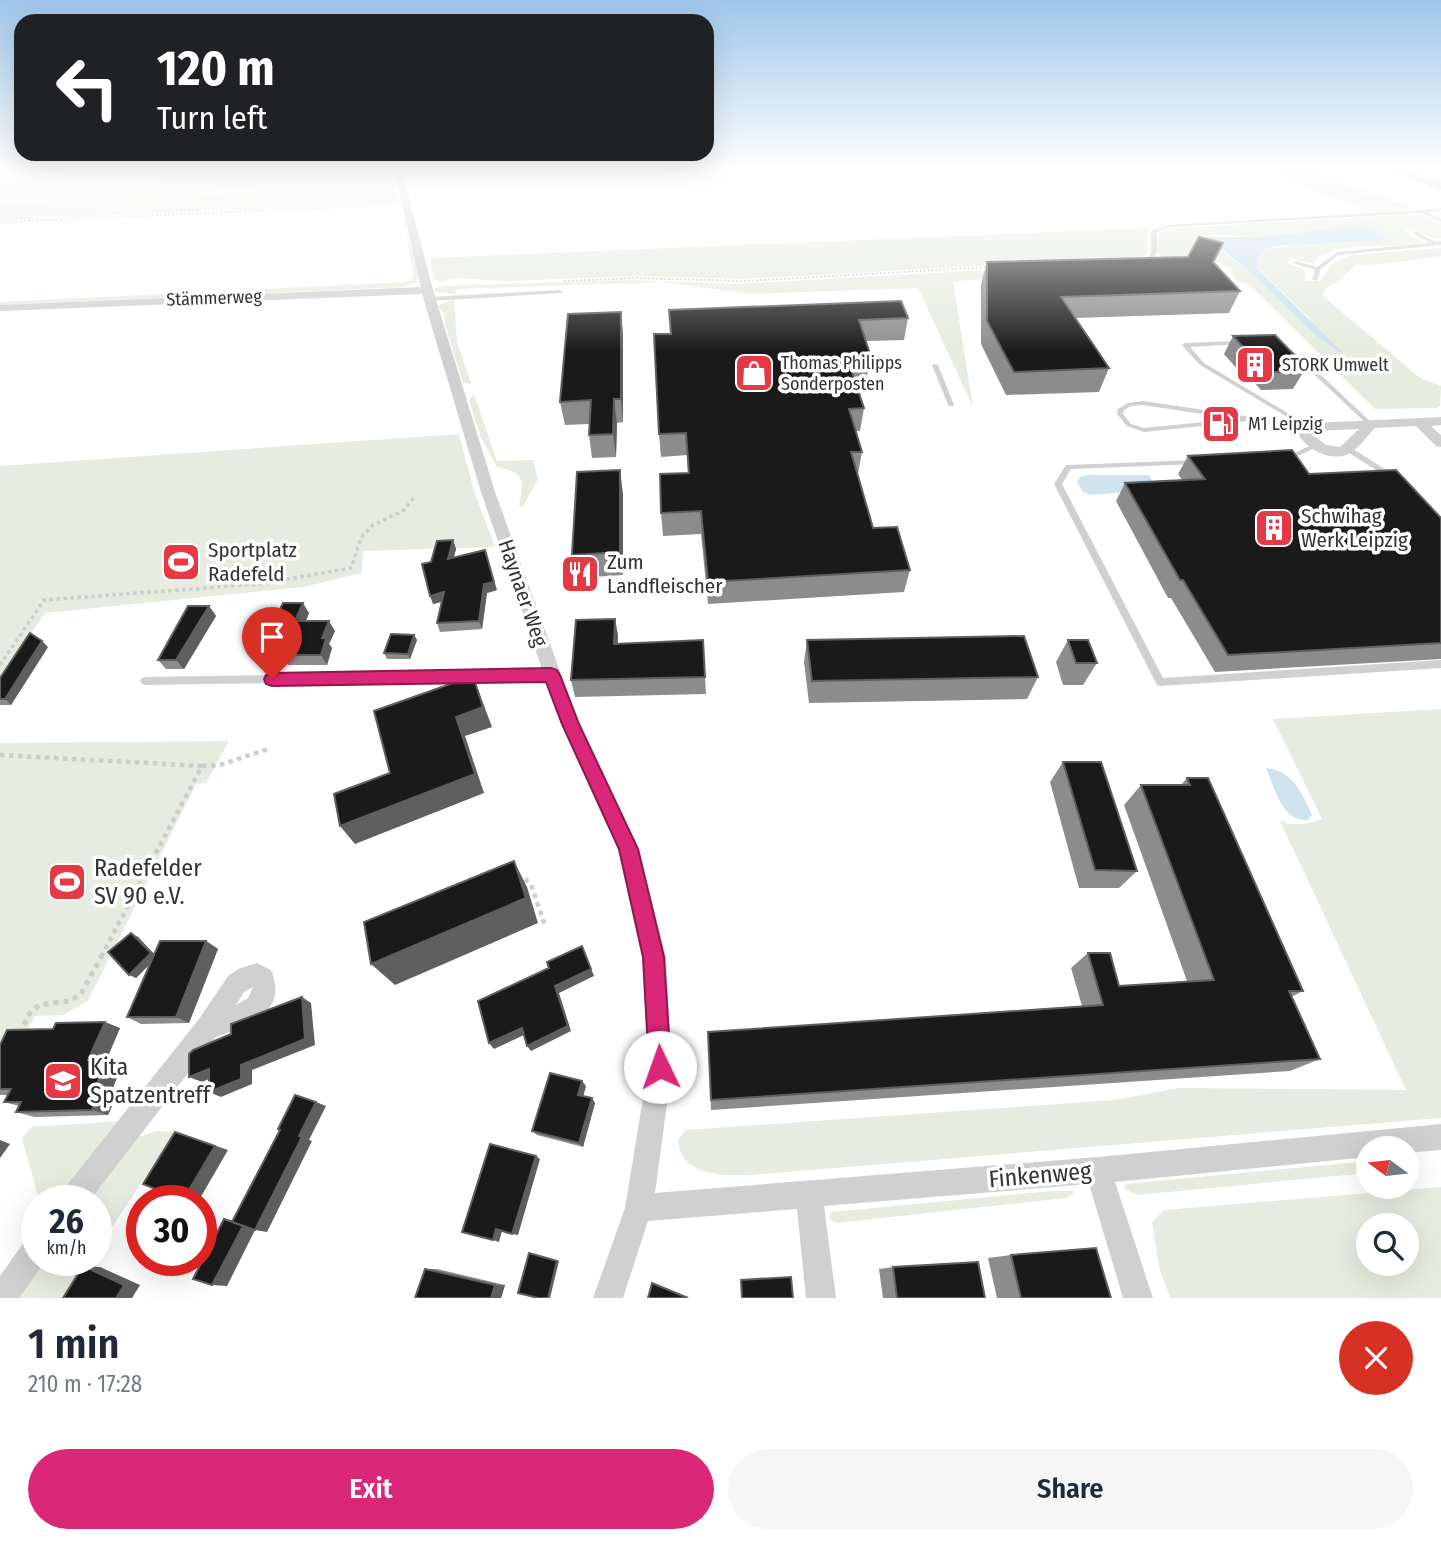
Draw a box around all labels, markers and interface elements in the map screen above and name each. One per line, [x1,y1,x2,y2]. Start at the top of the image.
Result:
text: 120 m [157,39,275,98]
icon: left [42,42,133,133]
text: Turn left [157,99,267,137]
street label: Stämmerweg [166,285,263,311]
building icon: STORK Umwelt [1234,344,1276,386]
shop icon: Thomas Philipps Sonderposten [733,352,775,394]
place label: Thomas Philipps Sonderposten [781,352,902,395]
place label: STORK Umwelt [1282,354,1389,376]
fuel station icon: M1 Leipzig [1200,403,1242,445]
place label: M1 Leipzig [1248,413,1323,435]
place label: Schwihag Werk Leipzig [1301,503,1408,553]
building icon: Schwihag Werk Leipzig [1253,507,1295,549]
street label: Haynaer Weg [493,536,554,650]
place label: Sportplatz Radefeld [208,537,297,587]
sports icon: Sportplatz Radefeld [160,541,202,583]
place label: Zum Landfleischer [607,549,723,599]
restaurant icon: Zum Landfleischer [559,553,601,595]
pin [242,607,302,679]
icon: arrive [253,618,291,656]
place label: Radefelder SV 90 e.V. [94,854,202,910]
sports icon: Radefelder SV 90 e.V. [46,861,88,903]
position arrow [623,1030,697,1104]
place label: Kita Spatzentreff [90,1053,212,1109]
school or university icon: Kita Spatzentreff [42,1060,84,1102]
north arrow [1356,1136,1419,1199]
map controls [1356,1136,1419,1276]
street label: Finkenweg [988,1157,1093,1193]
speed limit sign: 30 [126,1185,217,1276]
text: 26 [49,1200,84,1242]
button: search [1356,1213,1419,1276]
text: km/h [46,1237,87,1259]
text: 1 min [28,1319,119,1369]
button: close [1339,1321,1413,1395]
text: 210 m · 17:28 [28,1370,142,1398]
button: Exit [28,1449,714,1529]
button: Share [728,1449,1413,1529]

